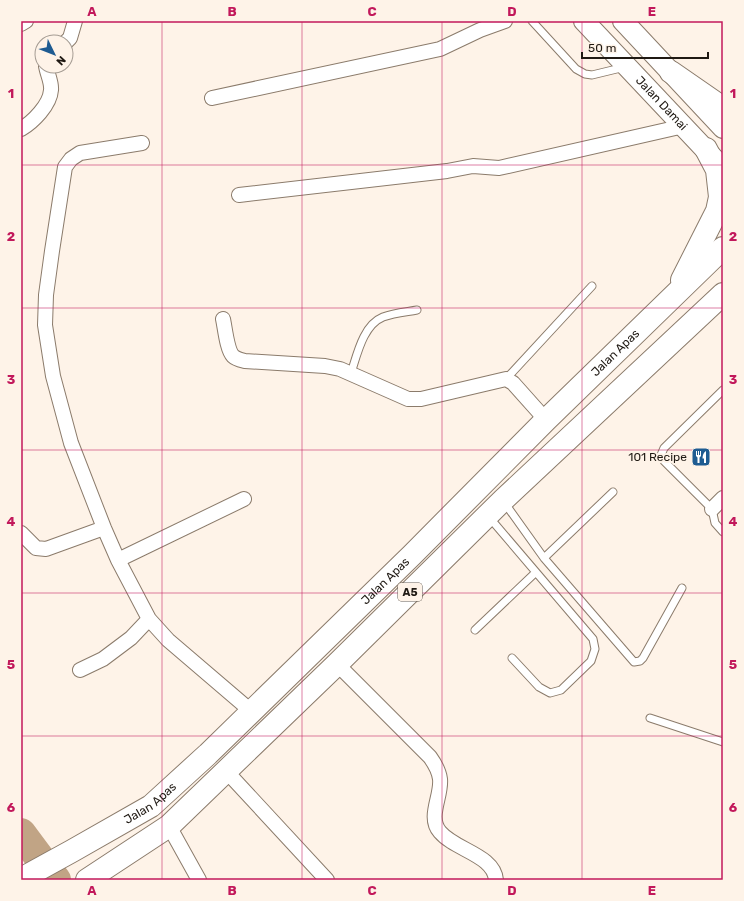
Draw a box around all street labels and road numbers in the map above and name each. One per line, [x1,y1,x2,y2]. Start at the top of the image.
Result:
street label: Jalan Damai [633,73,690,133]
street label: Jalan Apas [588,326,642,379]
street label: Jalan Apas [358,554,412,608]
road number: A5 [398,583,422,601]
street label: Jalan Apas [122,779,179,827]

